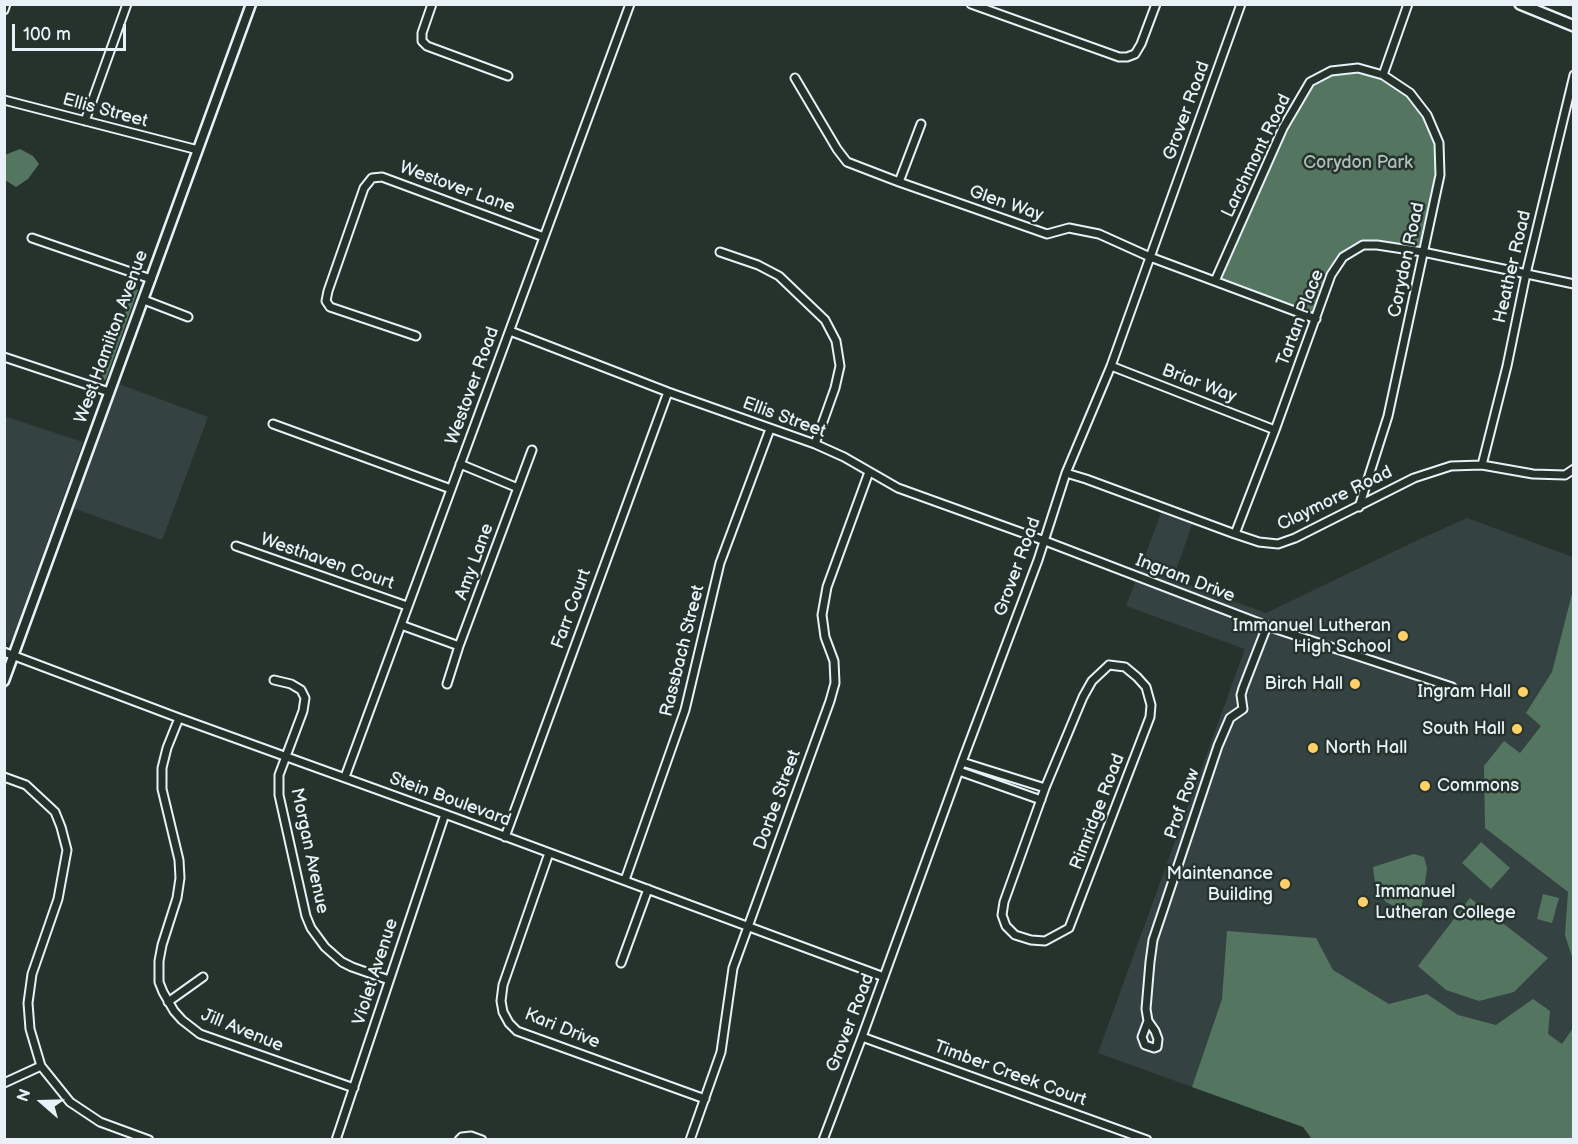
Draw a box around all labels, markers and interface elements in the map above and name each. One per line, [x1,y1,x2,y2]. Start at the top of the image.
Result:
scale bar [15,12,129,50]
text: 100 m [23,24,71,45]
street label: Grover Road [1159,59,1215,163]
street label: Ellis Street [60,89,150,133]
street label: Larchmont Road [1218,91,1296,221]
park label: Corydon Park [1303,152,1413,174]
street label: Westover Lane [396,157,518,219]
street label: Glen Way [966,181,1046,227]
street label: Corydon Road [1384,200,1430,320]
street label: Heather Road [1490,209,1536,325]
street label: West Hamilton Avenue [71,248,153,426]
street label: Tartan Place [1273,267,1329,369]
street label: Westover Road [442,324,504,448]
street label: Briar Way [1159,360,1239,408]
street label: Ellis Street [739,393,829,443]
street label: Claymore Road [1274,462,1396,536]
street label: Grover Road [990,515,1046,619]
street label: Amy Lane [451,521,499,603]
street label: Westhaven Court [257,529,397,595]
street label: Ingram Drive [1132,550,1238,608]
street label: Farr Court [548,566,596,652]
street label: Rassbach Street [656,583,710,719]
place label: Immanuel Lutheran High School [1233,615,1391,658]
marker: Immanuel Lutheran High School [1396,629,1410,643]
place label: Birch Hall [1265,673,1343,695]
marker: Birch Hall [1348,677,1362,691]
place label: Ingram Hall [1417,681,1511,703]
marker: Ingram Hall [1516,685,1530,699]
place label: South Hall [1422,718,1505,740]
marker: South Hall [1510,722,1524,736]
place label: North Hall [1325,737,1407,759]
marker: North Hall [1306,741,1320,755]
street label: Dorbe Street [750,747,806,853]
street label: Rimridge Road [1066,751,1130,873]
street label: Prof Row [1161,766,1205,842]
street label: Stein Boulevard [386,768,514,832]
place label: Commons [1437,775,1519,797]
marker: Commons [1418,779,1432,793]
street label: Morgan Avenue [285,786,333,916]
place label: Maintenance Building [1167,863,1273,906]
marker: Maintenance Building [1278,877,1292,891]
place label: Immanuel Lutheran College [1375,881,1516,924]
marker: Immanuel Lutheran College [1356,895,1370,909]
street label: Violet Avenue [349,916,403,1028]
street label: Grover Road [822,971,880,1075]
street label: Kari Drive [521,1004,603,1054]
street label: Jill Avenue [198,1005,286,1057]
street label: Timber Creek Court [931,1036,1089,1112]
north arrow [12,1072,72,1132]
text: N [14,1087,36,1105]

